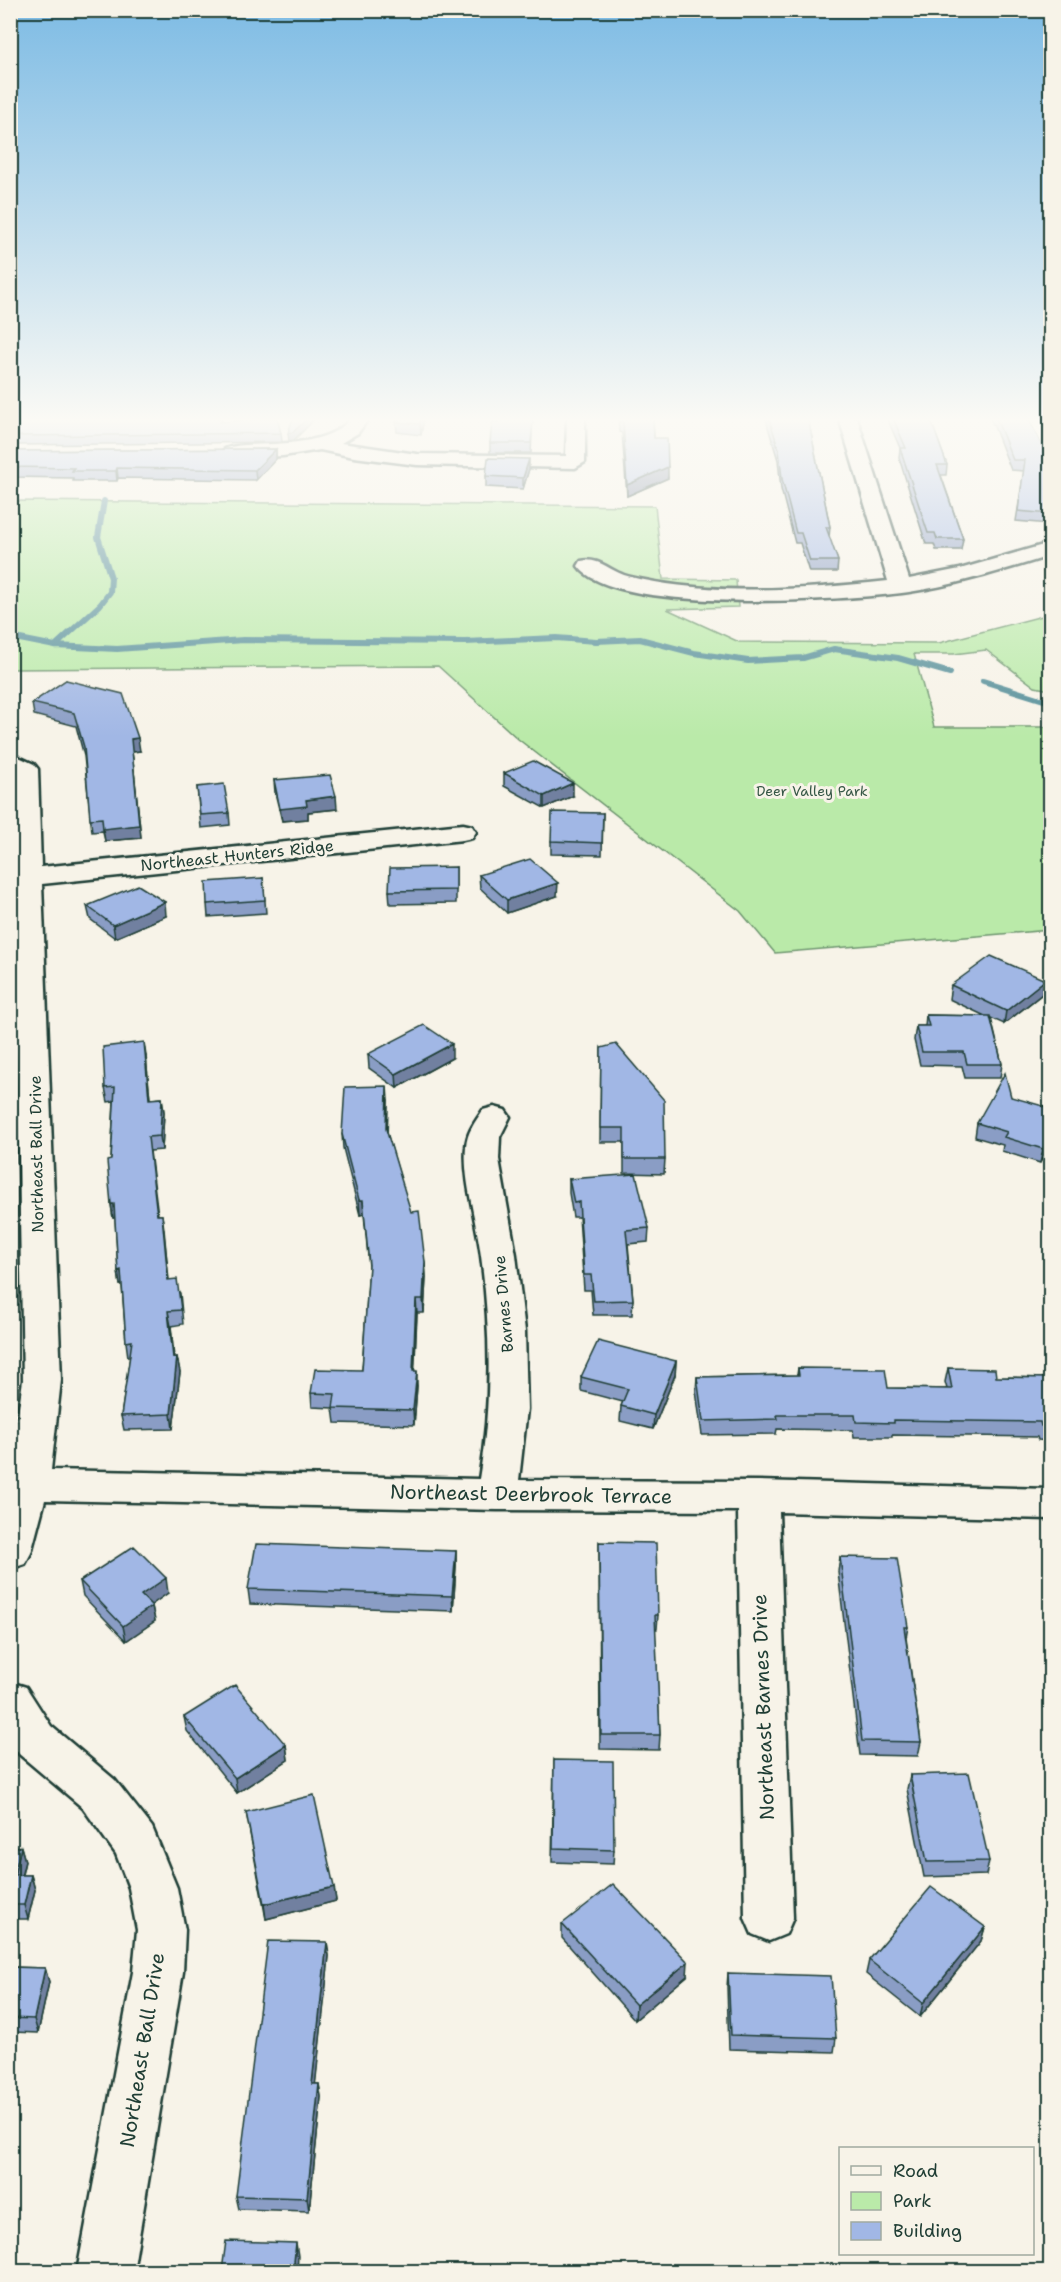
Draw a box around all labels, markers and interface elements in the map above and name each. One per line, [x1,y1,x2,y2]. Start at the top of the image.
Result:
park label: Deer Valley Park [756,782,868,800]
street label: Northeast Hunters Ridge [139,835,335,876]
street label: Northeast Ball Drive [25,1075,48,1233]
street label: Barnes Drive [489,1255,518,1353]
street label: Northeast Deerbrook Terrace [390,1479,672,1509]
street label: Northeast Barnes Drive [746,1593,780,1821]
street label: Northeast Ball Drive [114,1951,170,2149]
legend [839,2147,1034,2255]
text: Road [893,2159,938,2183]
text: Park [893,2189,932,2213]
text: Building [893,2219,962,2243]

